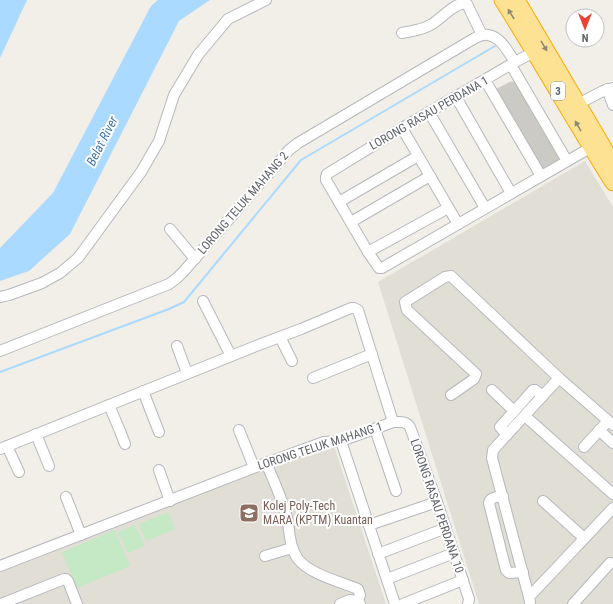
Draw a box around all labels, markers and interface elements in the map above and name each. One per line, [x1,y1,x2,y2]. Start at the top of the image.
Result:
north arrow [565,8,605,48]
one-way arrow [507,9,515,19]
text: N [581,31,588,44]
one-way arrow [540,40,547,52]
street label: LORONG RASAU PERDANA 1 [367,73,491,153]
road number: 3 [551,82,565,100]
water label: Belat River [83,113,121,168]
one-way arrow [574,120,581,132]
street label: LORONG TELUK MAHANG 2 [195,149,291,257]
street label: LORONG TELUK MAHANG 1 [256,419,384,473]
street label: LORONG RASAU PERDANA 10 [407,437,467,575]
place label: Kolej Poly-Tech MARA (KPTM) Kuantan [263,499,373,527]
school or university icon: Kolej Poly-Tech MARA (KPTM) Kuantan [238,502,260,524]

